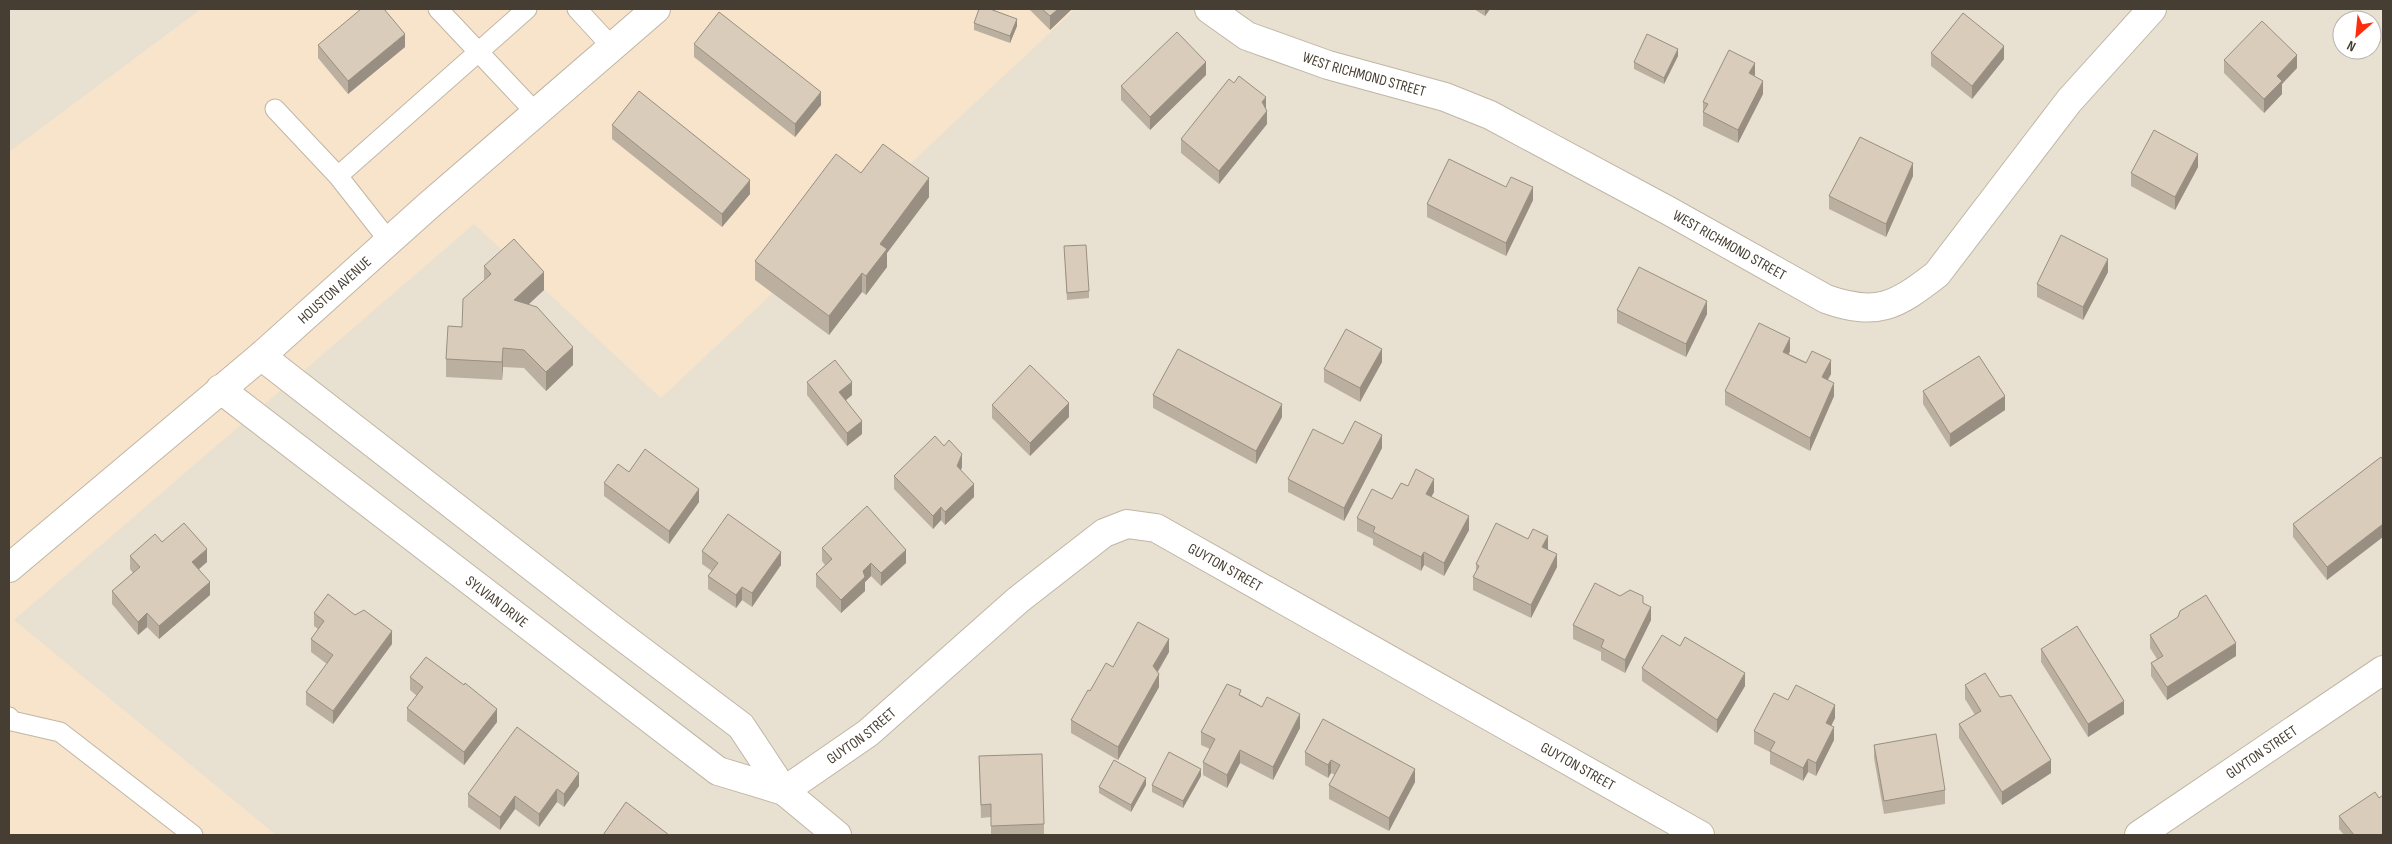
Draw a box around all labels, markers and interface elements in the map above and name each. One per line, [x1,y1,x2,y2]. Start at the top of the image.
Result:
north arrow [2332,10,2382,60]
text: N [2344,37,2359,55]
street label: WEST RICHMOND STREET [1300,47,1428,101]
street label: WEST RICHMOND STREET [1669,206,1790,284]
street label: HOUSTON AVENUE [294,252,375,328]
street label: GUYTON STREET [1185,539,1266,596]
street label: SYLVIAN DRIVE [462,571,532,631]
street label: GUYTON STREET [823,703,900,768]
street label: GUYTON STREET [2222,721,2301,783]
street label: GUYTON STREET [1537,738,1618,795]

